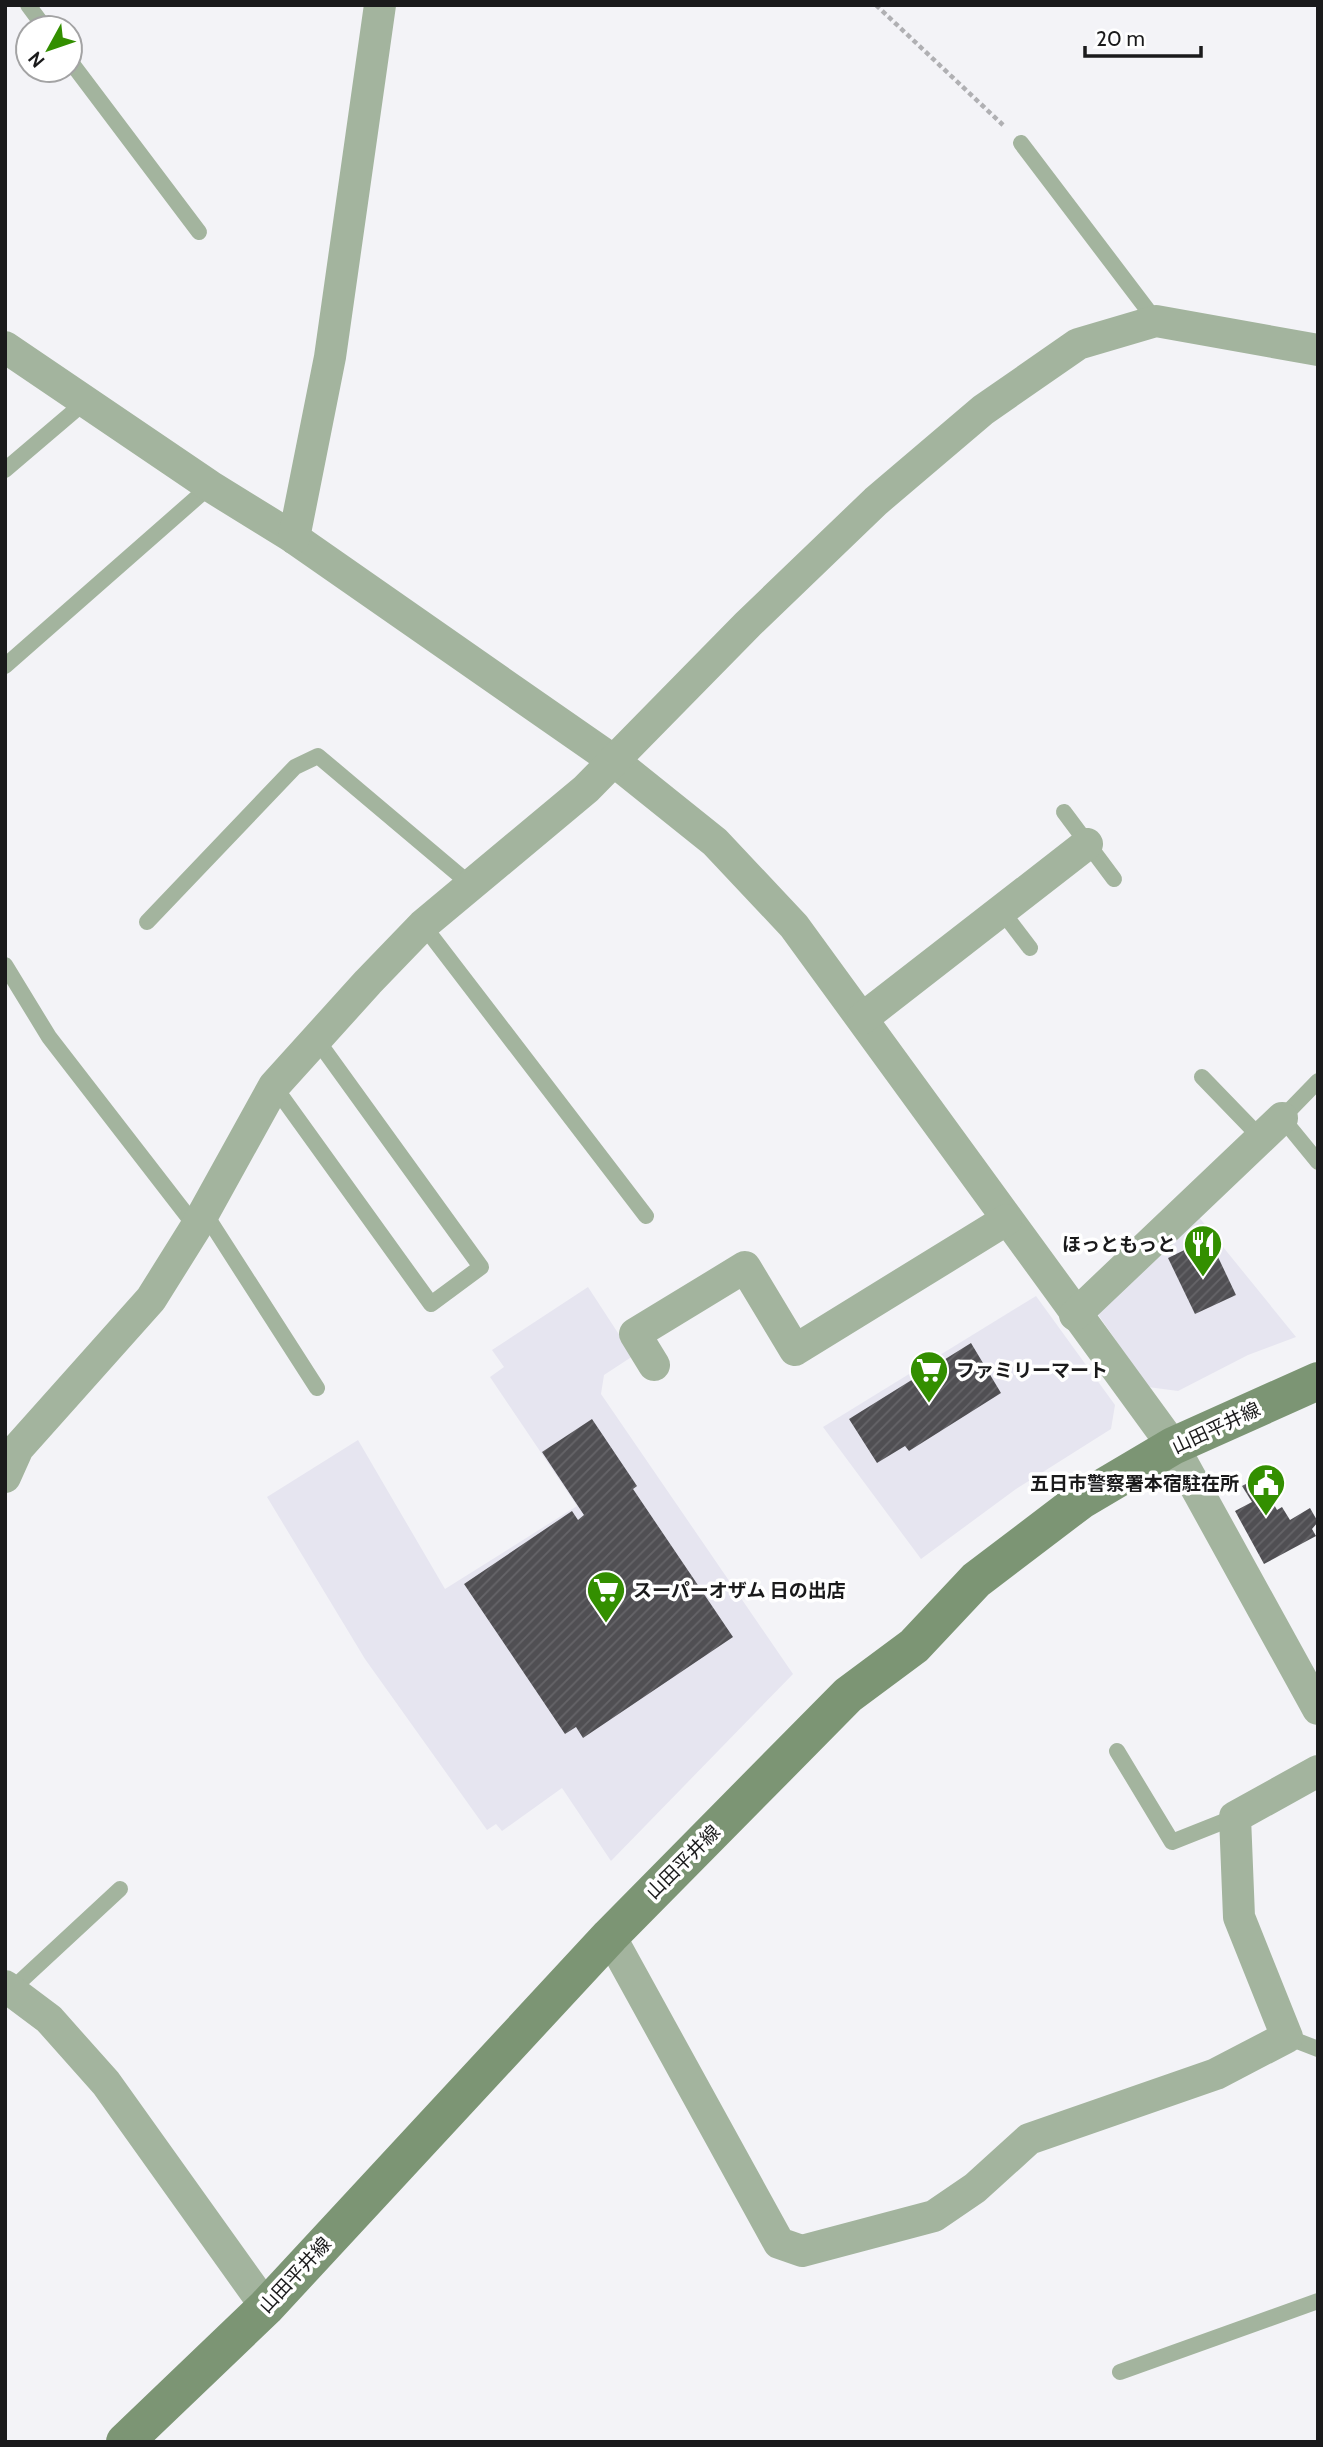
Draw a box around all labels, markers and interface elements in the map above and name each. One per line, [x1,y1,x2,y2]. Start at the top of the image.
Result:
north arrow [14,14,84,84]
scale bar [1085,14,1200,58]
text: 20 m [1096,26,1145,51]
text: N [23,47,49,72]
restaurant icon: ほっともっと [1182,1223,1224,1278]
place label: ほっともっと [1062,1233,1176,1256]
supermarket icon: ファミリーマート [908,1349,950,1404]
place label: ファミリーマート [956,1359,1108,1382]
street label: 山田平井線 [1168,1397,1264,1459]
public building icon: 五日市警察署本宿駐在所 [1245,1462,1287,1517]
place label: 五日市警察署本宿駐在所 [1030,1472,1239,1495]
supermarket icon: スーパーオザム 日の出店 [585,1569,627,1624]
place label: スーパーオザム 日の出店 [633,1579,846,1602]
street label: 山田平井線 [641,1820,725,1904]
street label: 山田平井線 [254,2232,336,2318]

